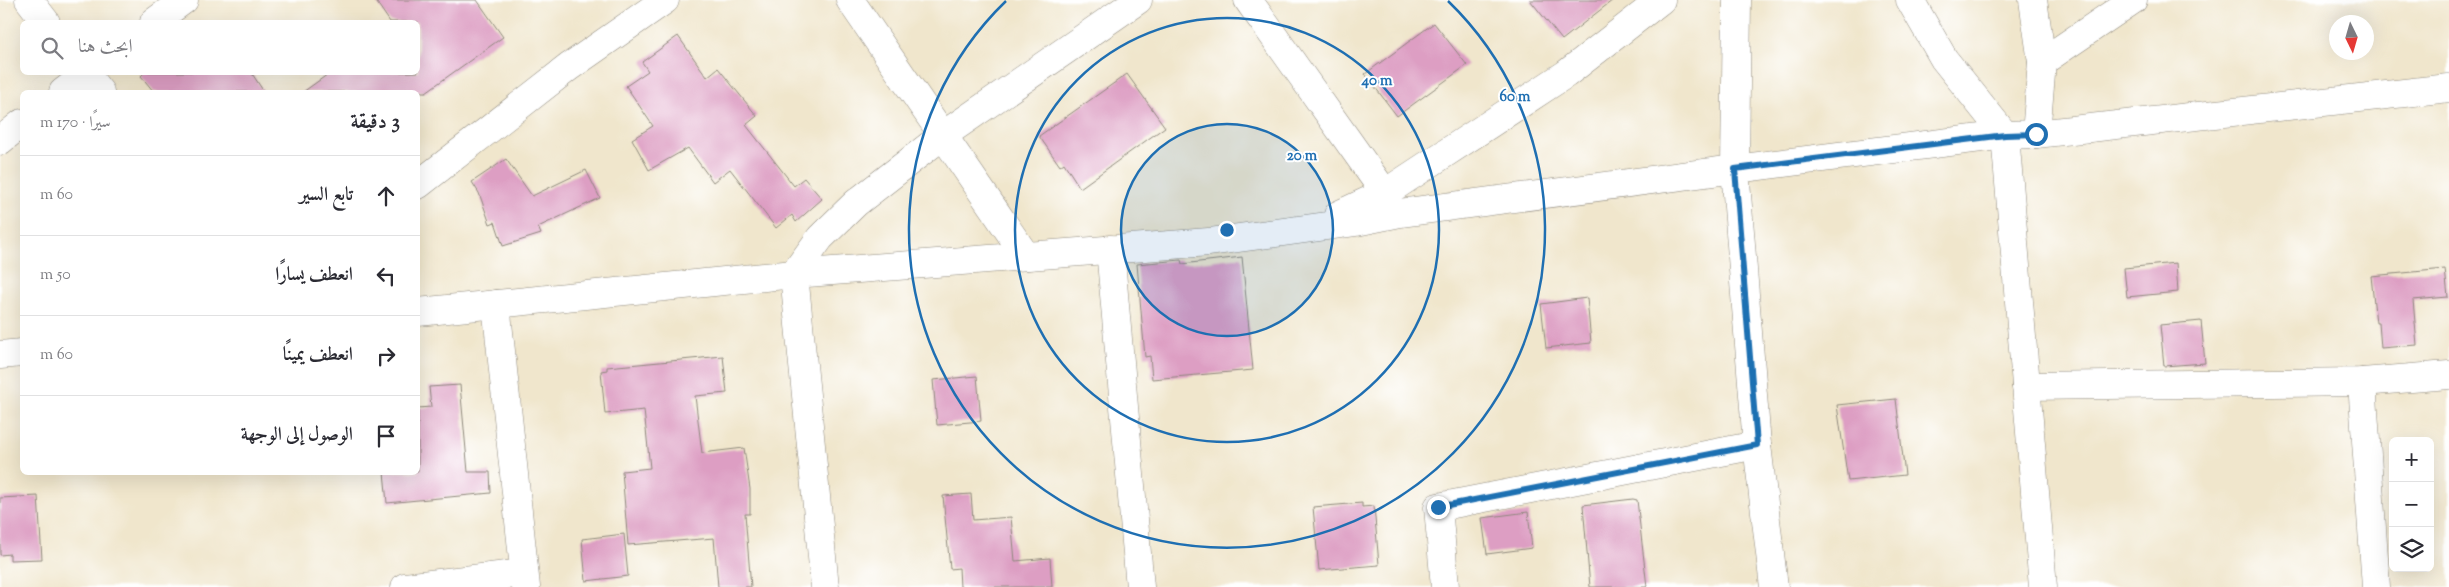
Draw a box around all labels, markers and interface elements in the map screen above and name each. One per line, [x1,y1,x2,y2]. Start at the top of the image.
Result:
north arrow [2329,15,2374,60]
search box [20,20,420,75]
icon: search [38,34,66,62]
text: ابحث هنا [78,34,133,61]
text: 40 m [1361,71,1393,92]
text: 60 m [1500,87,1531,108]
text: 3 دقيقة [350,108,400,138]
text: سيرًا · 170 m [40,112,110,135]
route start [2025,123,2048,146]
text: 20 m [1287,146,1318,167]
text: تابع السير [299,182,353,209]
icon: ahead [372,182,400,210]
text: 60 m [40,184,73,207]
centre of rings [1218,221,1236,239]
text: انعطف يسارًا [275,262,353,289]
icon: left [372,262,400,290]
text: 50 m [40,264,71,287]
text: انعطف يمينًا [283,342,353,369]
icon: right [372,342,400,370]
text: 60 m [40,344,73,367]
text: الوصول إلى الوجهة [241,422,353,449]
icon: arrive [372,422,400,450]
map controls [2389,437,2434,572]
button: + [2389,437,2434,482]
button: − [2389,482,2434,527]
route end [1427,496,1450,519]
button: layers [2389,527,2434,572]

